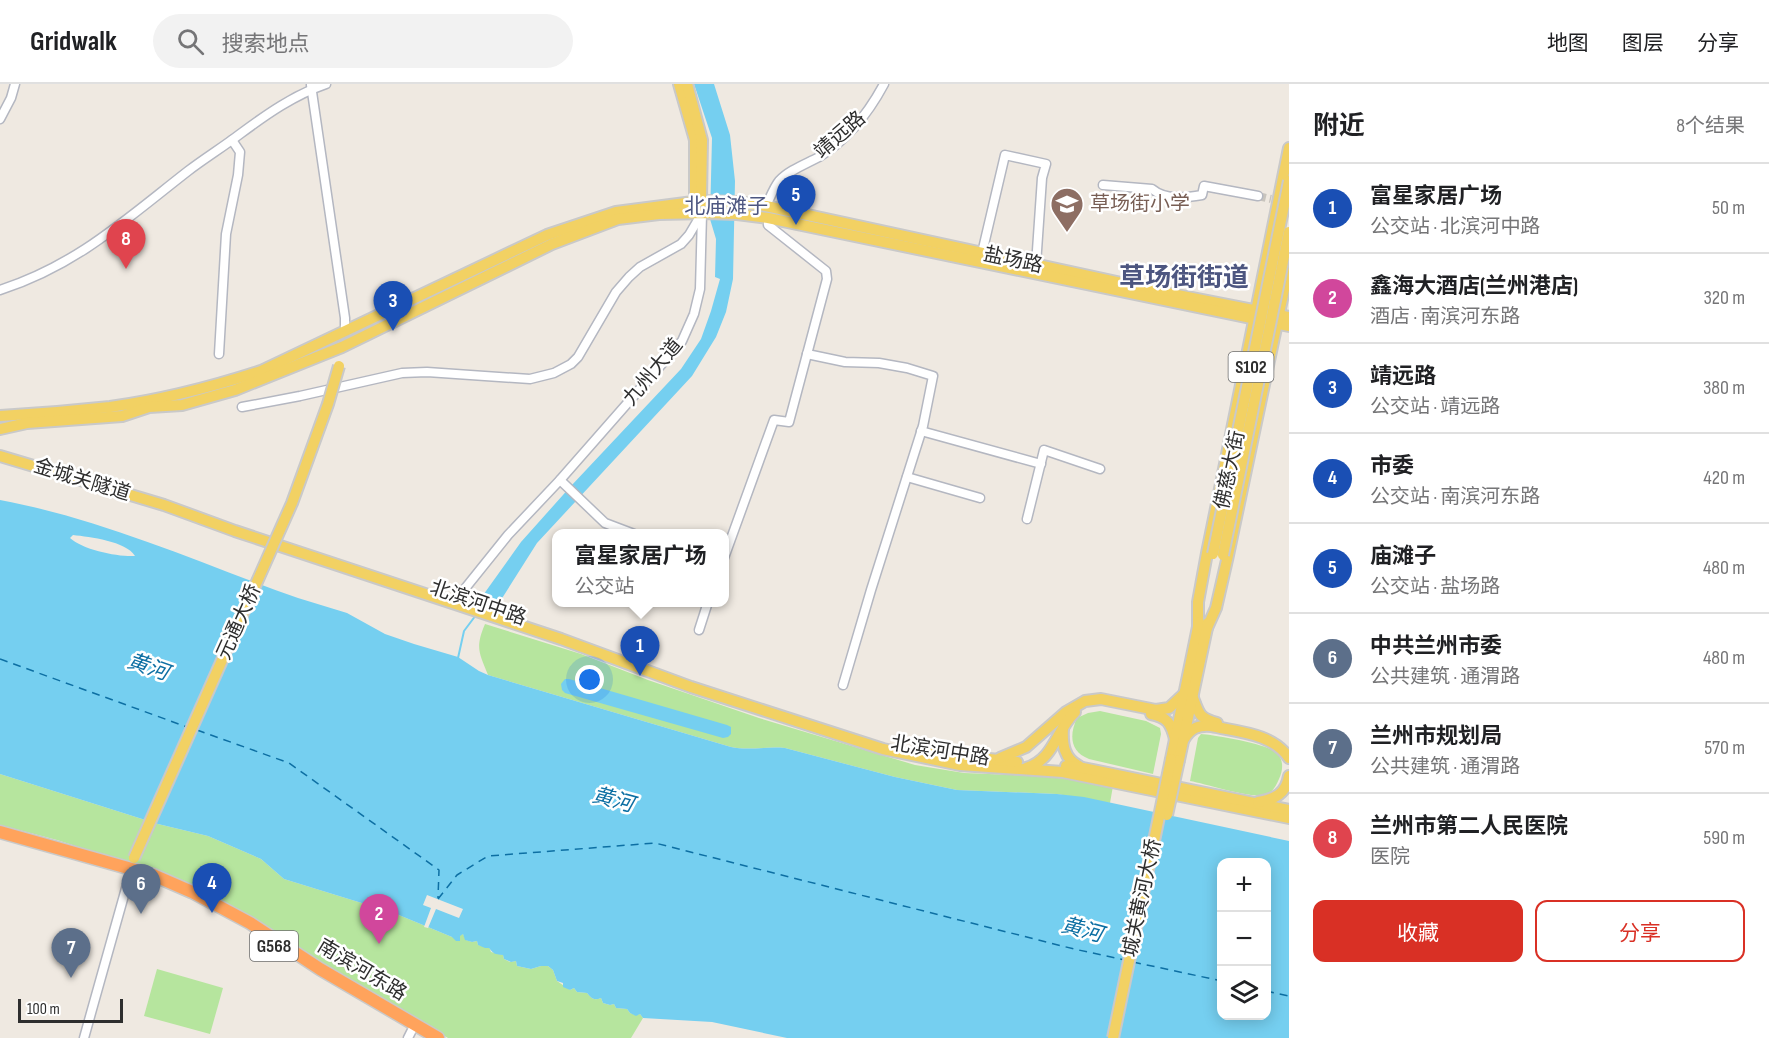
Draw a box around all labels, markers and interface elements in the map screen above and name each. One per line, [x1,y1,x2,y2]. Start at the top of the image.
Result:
search box [153,14,573,68]
text: Gridwalk [30,25,117,58]
icon: search [174,25,207,58]
text: 搜索地点 [222,31,310,58]
text: 地图 [1547,31,1589,56]
text: 图层 [1622,31,1664,56]
text: 分享 [1697,31,1739,56]
street label: 靖远路 [809,106,871,164]
text: 附近 [1313,111,1365,142]
text: 8个结果 [1676,114,1745,138]
pin: 5 [776,176,816,225]
text: 富星家居广场 [1370,183,1502,210]
school or university icon: 草场街小学 [1049,186,1085,233]
place label: 草场街小学 [1090,192,1190,216]
district label: 北庙滩子 [684,194,768,219]
text: 1 [1329,196,1336,220]
text: 50 m [1712,196,1745,220]
text: 公交站 · 北滨河中路 [1370,215,1540,239]
pin: 8 [106,220,146,269]
street label: 盐场路 [981,242,1045,278]
district label: 草场街街道 [1119,263,1249,294]
text: 鑫海大酒店(兰州港店) [1370,273,1578,300]
pin: 3 [374,282,412,331]
text: 2 [1328,286,1337,310]
text: 320 m [1703,286,1745,310]
text: 酒店 · 南滨河东路 [1370,305,1520,329]
street label: 九州大道 [618,334,688,410]
road number: S102 [1228,352,1274,382]
text: 靖远路 [1370,363,1436,390]
text: 3 [1328,376,1337,400]
text: 380 m [1703,376,1745,400]
text: 公交站 · 靖远路 [1370,395,1500,419]
street label: 佛慈大街 [1210,428,1250,512]
text: 市委 [1370,453,1414,480]
street label: 金城关隧道 [31,454,133,506]
text: 4 [1328,466,1337,490]
text: 420 m [1703,466,1745,490]
text: 公交站 · 南滨河东路 [1370,485,1540,509]
popup [552,529,729,607]
text: 富星家居广场 [574,543,707,570]
text: 庙滩子 [1370,543,1436,570]
text: 5 [1328,556,1337,580]
text: 480 m [1703,556,1745,580]
street label: 北滨河中路 [427,575,529,631]
text: 公交站 [574,575,634,599]
text: 公交站 · 盐场路 [1370,575,1500,599]
street label: 元通大桥 [212,581,266,663]
pin: 1 [620,626,660,676]
text: 中共兰州市委 [1370,633,1502,660]
text: 6 [1328,646,1337,670]
text: 480 m [1703,646,1745,670]
water label: 黄河 [124,648,176,687]
your location [575,665,604,694]
text: 公共建筑 · 通渭路 [1370,665,1520,689]
text: 兰州市规划局 [1370,723,1502,750]
street label: 北滨河中路 [889,731,991,771]
text: 7 [1328,736,1337,760]
text: 570 m [1704,736,1745,760]
text: 公共建筑 · 通渭路 [1370,755,1520,779]
water label: 黄河 [589,782,640,819]
text: 兰州市第二人民医院 [1370,813,1568,840]
text: 8 [1328,826,1337,850]
text: 590 m [1703,826,1745,850]
street label: 城关黄河大桥 [1118,837,1166,959]
text: 医院 [1370,845,1410,869]
map controls [1217,858,1271,1020]
button: + [1217,858,1271,912]
pin: 6 [122,864,160,914]
pin: 4 [192,864,232,913]
pin: 2 [360,894,398,944]
button: 收藏 [1313,900,1523,962]
button: 分享 [1535,900,1745,962]
water label: 黄河 [1058,912,1109,949]
button: − [1217,912,1271,966]
pin: 7 [52,928,90,978]
road number: G568 [250,931,298,961]
street label: 南滨河东路 [313,934,411,1006]
button: layers [1217,966,1271,1020]
scale bar [18,996,123,1024]
text: 100 m [27,1000,60,1019]

